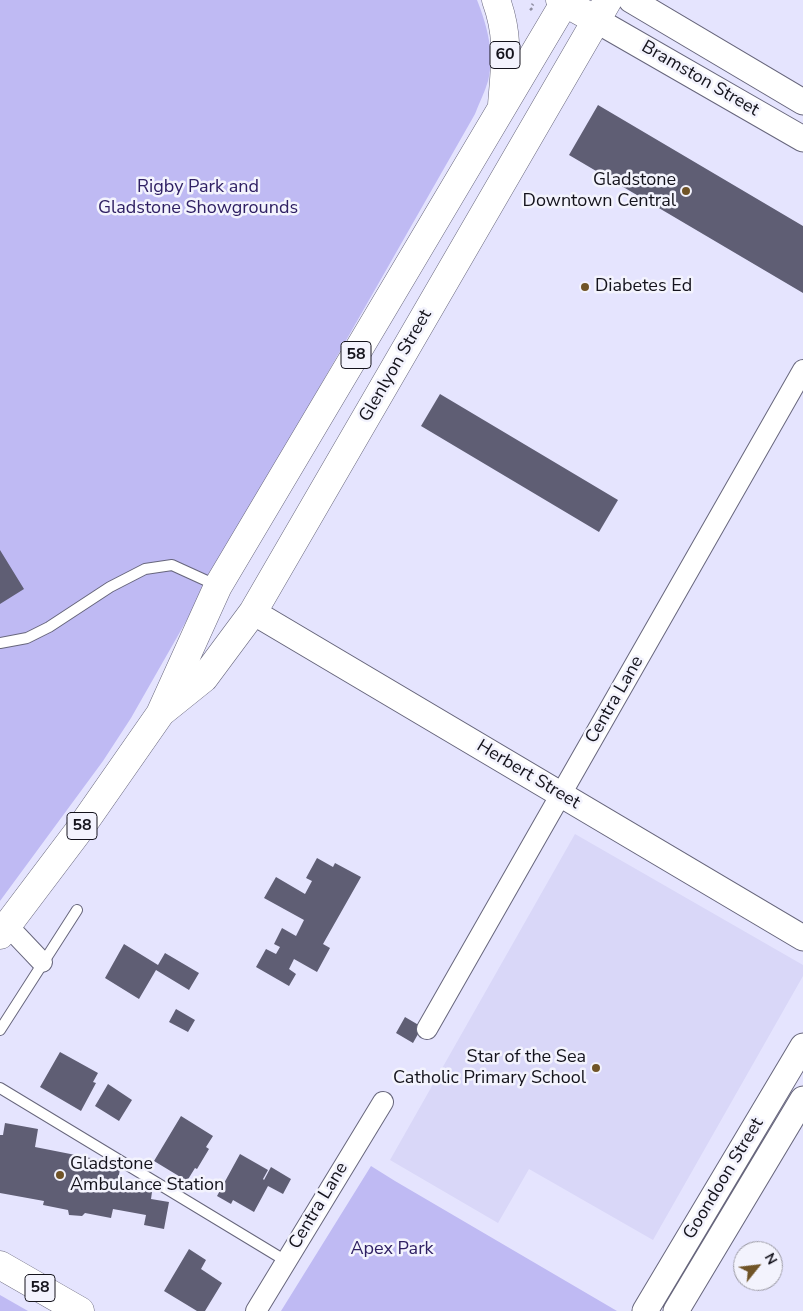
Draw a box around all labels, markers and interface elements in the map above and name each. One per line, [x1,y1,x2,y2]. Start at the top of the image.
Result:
street label: Bramston Street [637,37,763,121]
road number: 60 [490,42,520,68]
place label: Gladstone Downtown Central [523,170,676,212]
park label: Rigby Park and Gladstone Showgrounds [98,177,298,220]
marker: Gladstone Downtown Central [680,185,692,197]
place label: Diabetes Ed [595,276,692,298]
marker: Diabetes Ed [579,281,591,293]
street label: Glenlyon Street [355,306,437,426]
road number: 58 [341,342,371,368]
street label: Centra Lane [581,653,649,747]
street label: Herbert Street [472,736,584,814]
road number: 58 [67,812,97,839]
place label: Star of the Sea Catholic Primary School [393,1047,586,1090]
marker: Star of the Sea Catholic Primary School [590,1062,602,1074]
street label: Goondoon Street [679,1114,769,1244]
place label: Gladstone Ambulance Station [70,1154,224,1196]
street label: Centra Lane [285,1159,353,1253]
marker: Gladstone Ambulance Station [54,1169,66,1181]
park label: Apex Park [350,1239,434,1261]
north arrow [733,1241,783,1291]
text: N [760,1250,782,1268]
road number: 58 [25,1275,55,1302]

